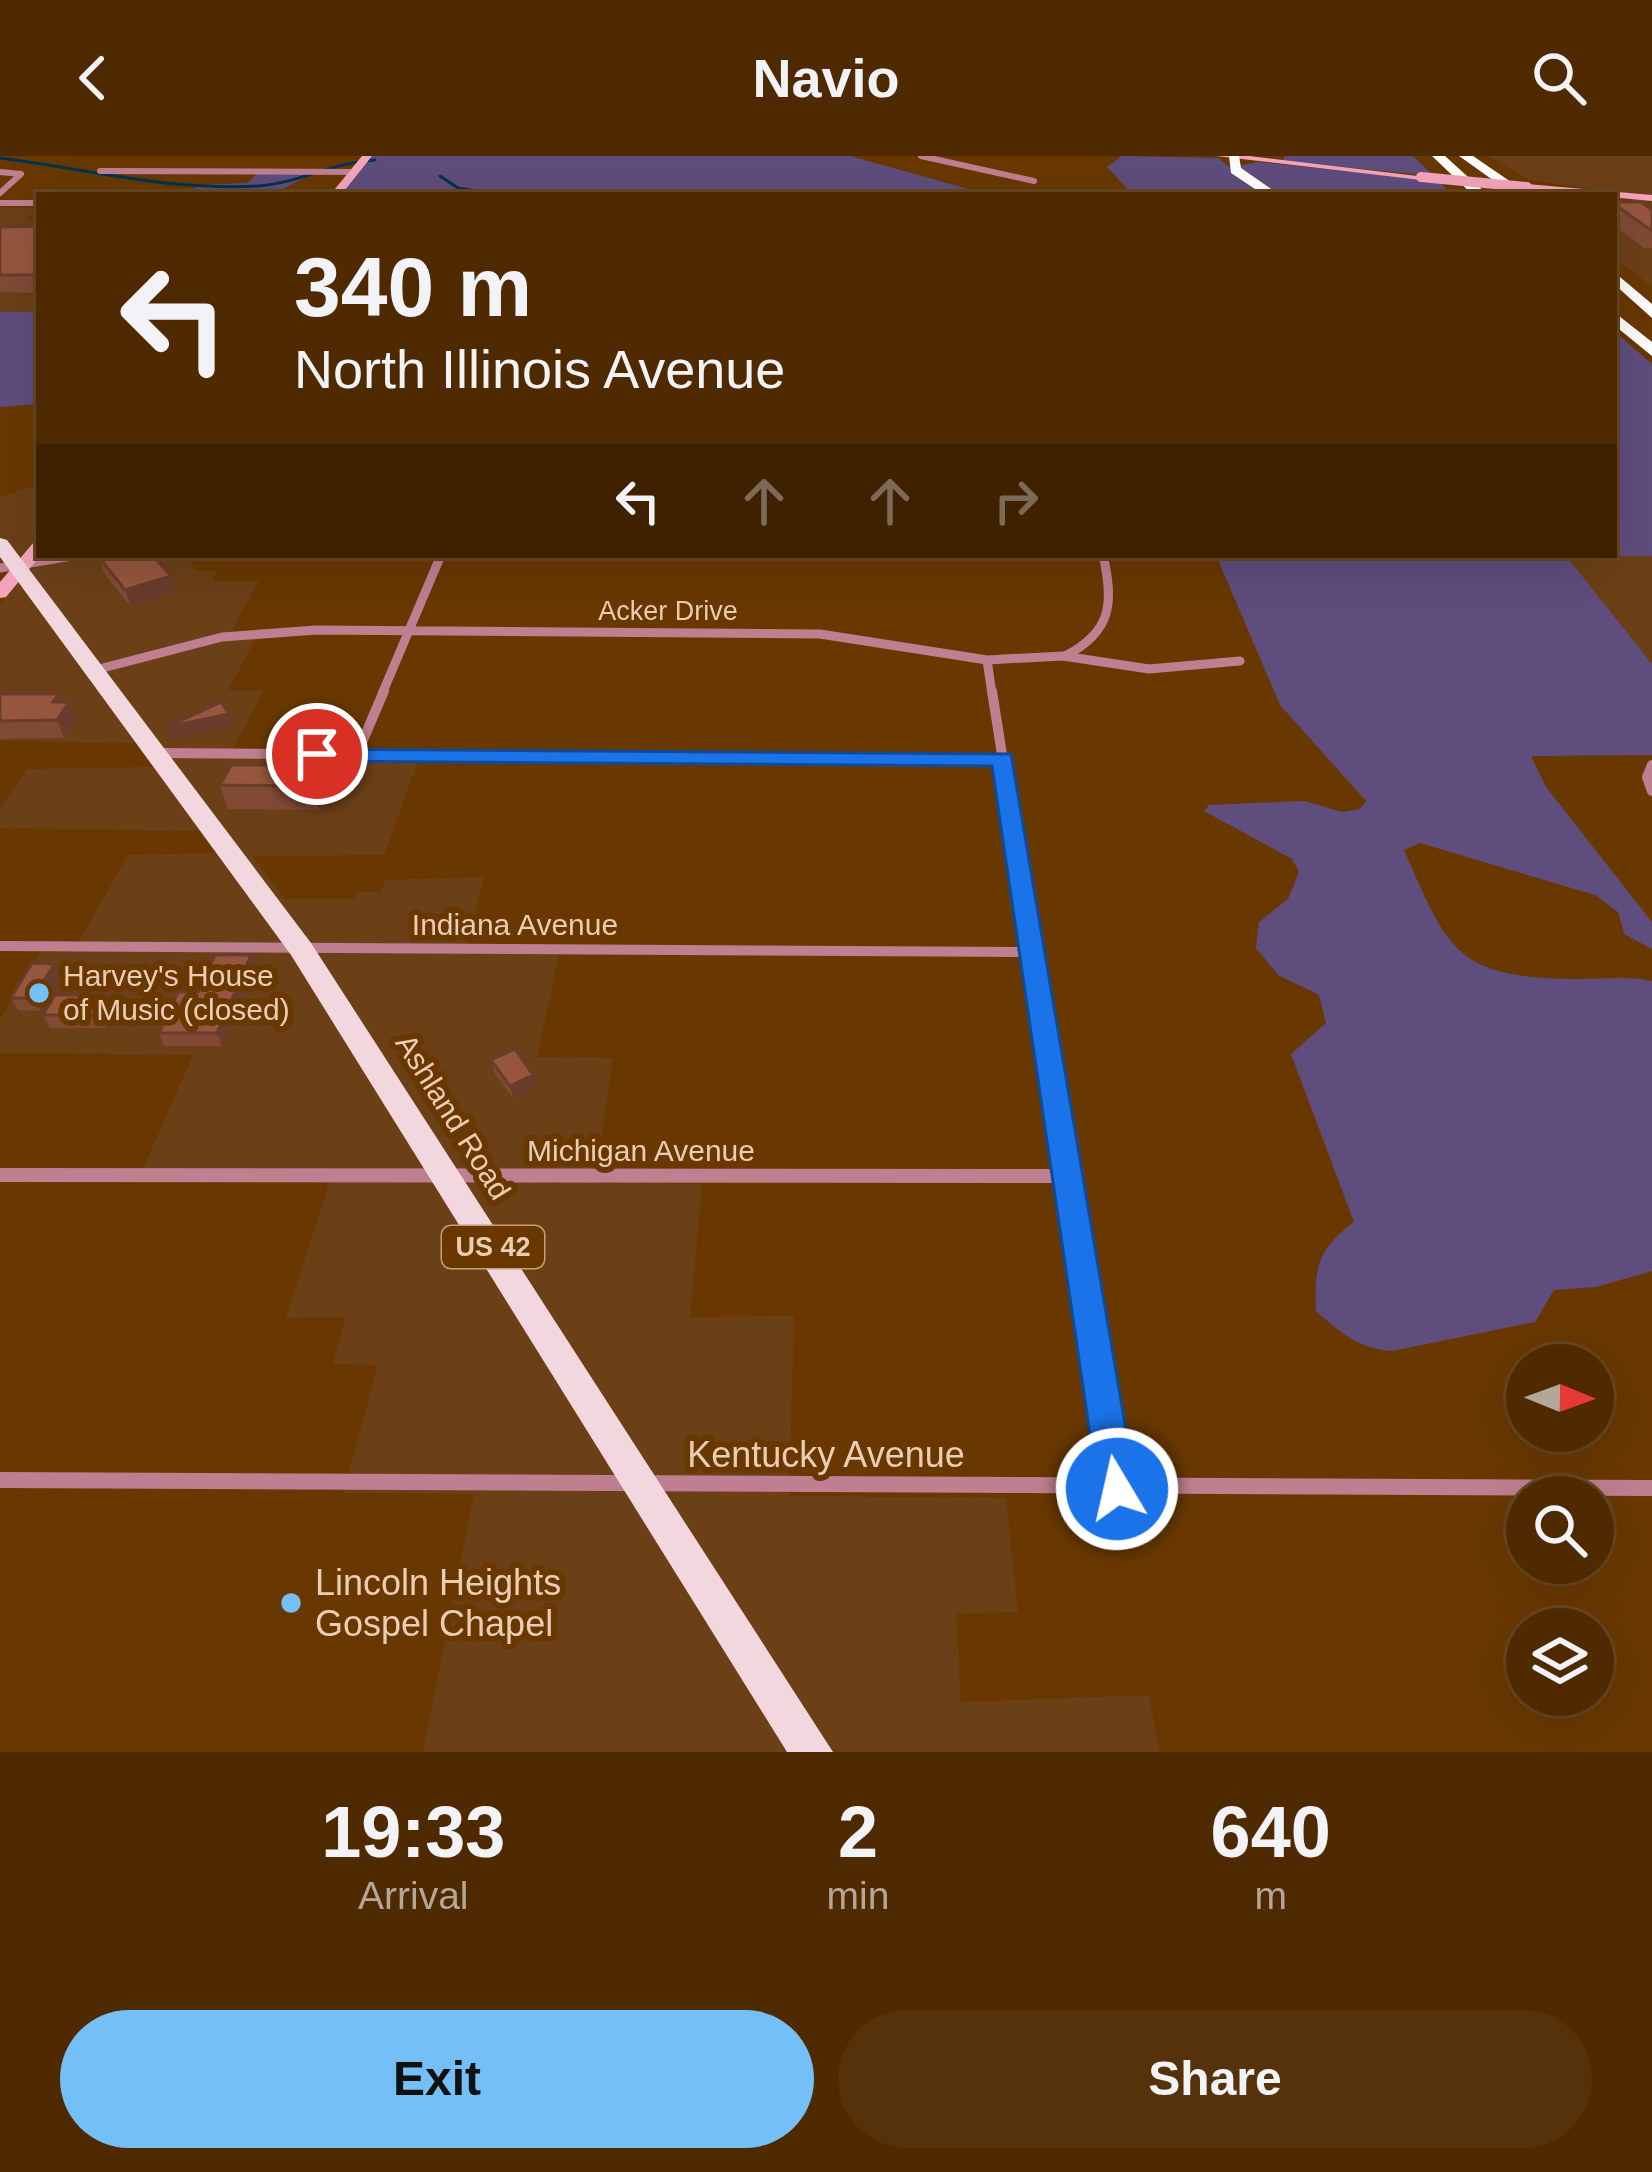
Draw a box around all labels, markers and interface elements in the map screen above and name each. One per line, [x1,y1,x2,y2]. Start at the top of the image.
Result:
icon: back [60,45,126,111]
icon: search [1526,45,1592,111]
text: Navio [752,48,900,108]
icon: left [96,240,252,396]
text: 340 m [294,240,532,334]
text: North Illinois Avenue [294,339,785,399]
icon: left [605,468,671,534]
icon: ahead [731,468,797,534]
icon: ahead [857,468,923,534]
icon: right [983,468,1049,534]
street label: Acker Drive [598,596,738,626]
pin [266,703,368,805]
icon: arrive [284,721,350,787]
street label: Indiana Avenue [412,908,618,941]
place label: Harvey's House of Music (closed) [63,959,290,1026]
marker: Harvey's House of Music (closed) [26,980,52,1006]
street label: Ashland Road [389,1028,517,1205]
street label: Michigan Avenue [527,1134,755,1167]
road number: US 42 [442,1226,544,1268]
north arrow [1506,1344,1614,1452]
map controls [1506,1344,1614,1716]
position arrow [1054,1426,1180,1552]
street label: Kentucky Avenue [687,1434,965,1475]
button: search [1506,1476,1614,1584]
place label: Lincoln Heights Gospel Chapel [315,1562,561,1644]
marker: Lincoln Heights Gospel Chapel [278,1590,304,1616]
button: layers [1506,1608,1614,1716]
text: 19:33 [321,1792,505,1872]
text: 2 [838,1792,878,1872]
text: 640 [1211,1792,1331,1872]
text: Arrival [358,1874,469,1917]
text: min [827,1874,889,1917]
text: m [1254,1874,1287,1917]
button: Exit [60,2010,814,2148]
button: Share [838,2010,1592,2148]

